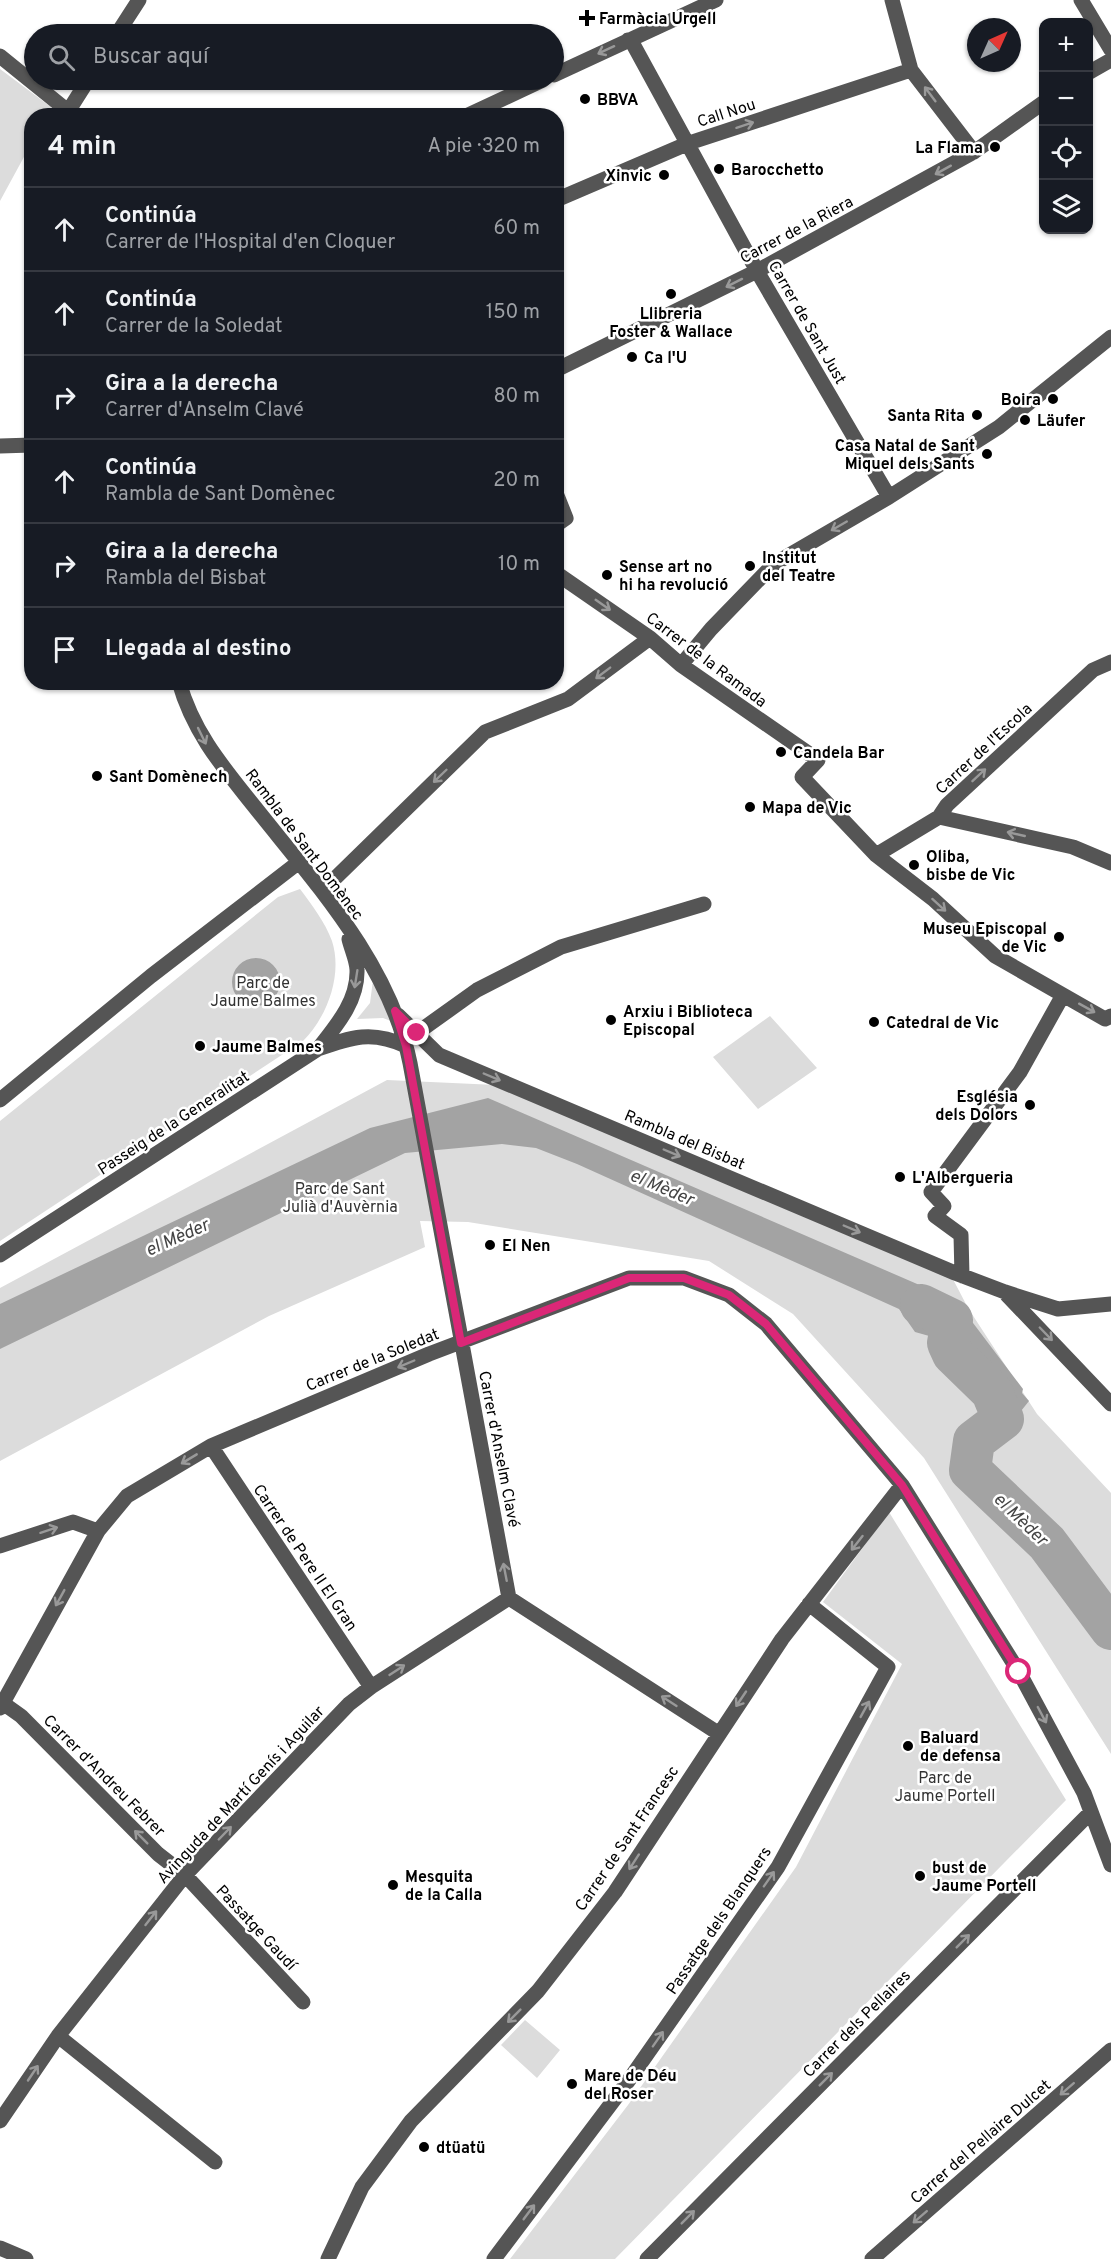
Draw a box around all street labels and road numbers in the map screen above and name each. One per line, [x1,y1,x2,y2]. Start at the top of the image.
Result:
street label: Call Nou [695,95,758,133]
street label: Carrer de la Riera [737,193,857,269]
street label: Carrer de Sant Just [763,258,850,388]
street label: Carrer de la Ramada [641,609,770,713]
street label: Carrer de l'Escola [932,700,1037,799]
street label: Rambla de Sant Domènec [240,766,367,925]
street label: Passeig de la Generalitat [95,1067,254,1180]
street label: Rambla del Bisbat [621,1106,748,1175]
street label: Carrer de la Soledat [303,1325,442,1397]
street label: Carrer d'Anselm Clavé [473,1369,523,1529]
street label: Carrer de Pere II El Gran [248,1481,361,1635]
street label: Avinguda de Martí Genís i Aguilar [154,1702,329,1889]
street label: Carrer d'Andreu Febrer [38,1711,169,1842]
street label: Carrer de Sant Francesc [571,1763,684,1916]
street label: Passatge dels Blanquers [663,1843,777,1999]
street label: Passatge Gaudí [211,1881,302,1977]
street label: Carrer dels Pellaires [799,1966,915,2082]
street label: Carrer del Pellaire Dulcet [907,2076,1056,2209]

